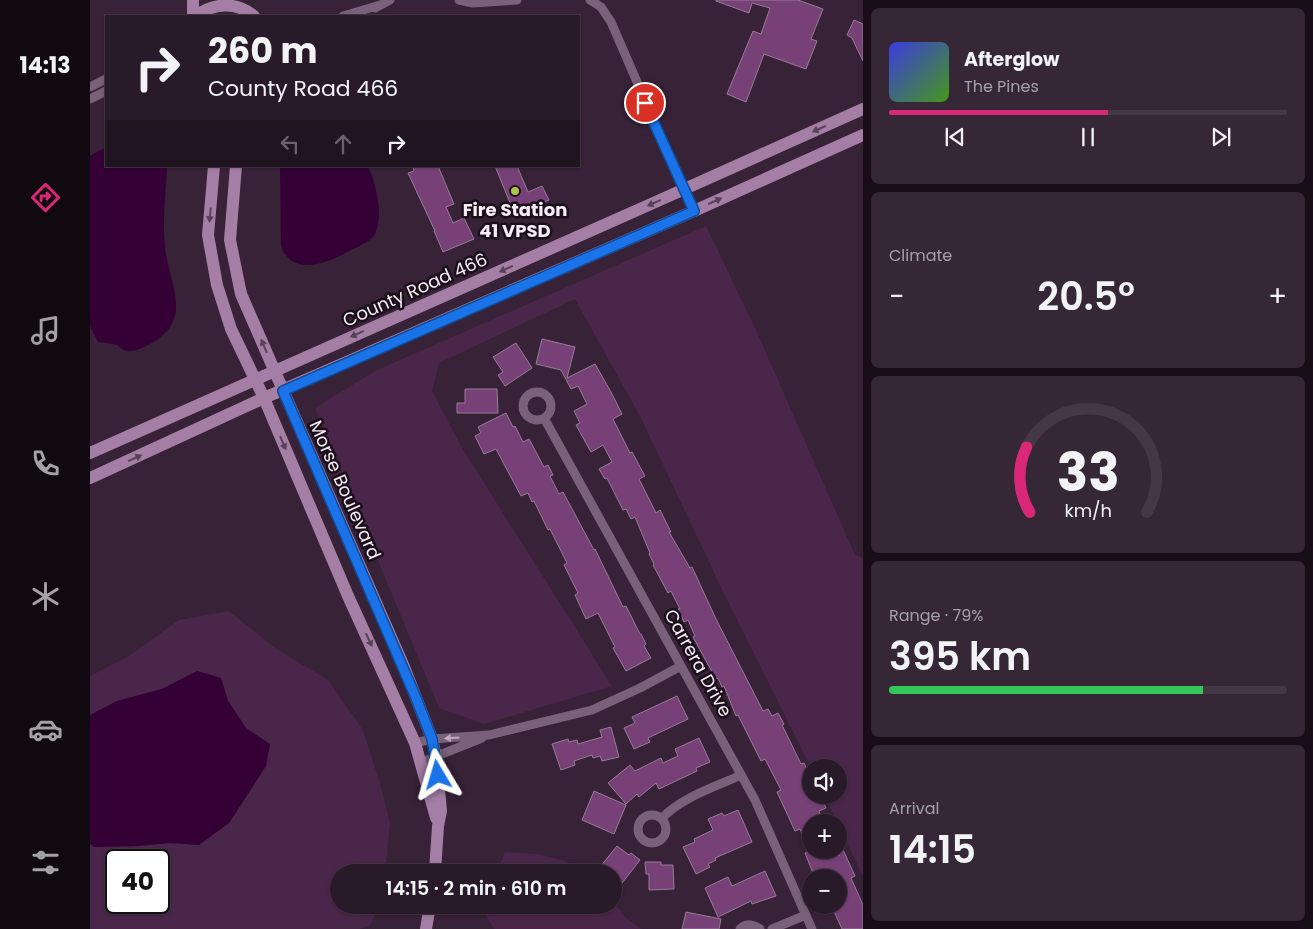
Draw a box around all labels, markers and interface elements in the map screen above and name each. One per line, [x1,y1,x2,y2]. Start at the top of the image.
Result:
text: 260 m [208,26,318,75]
icon: right [125,35,190,100]
text: Afterglow [964,46,1059,73]
text: 14:13 [20,50,71,81]
text: County Road 466 [208,73,398,104]
text: The Pines [964,75,1039,98]
pin [624,82,666,124]
icon: arrive [631,89,659,117]
icon: previous [941,123,969,151]
icon: pause [1074,123,1102,151]
icon: next [1207,123,1235,151]
one-way arrow [812,126,826,134]
icon: left [276,130,304,158]
icon: ahead [329,130,357,158]
icon: right [382,130,410,158]
icon: directions [28,180,63,215]
marker: Fire Station 41 VPSD [509,185,521,197]
place label: Fire Station 41 VPSD [463,197,567,243]
one-way arrow [708,197,722,205]
one-way arrow [647,200,661,208]
one-way arrow [206,207,214,223]
text: Climate [889,244,952,267]
street label: County Road 466 [339,246,491,333]
one-way arrow [499,266,513,274]
text: 20.5° [1037,270,1135,323]
text: − [889,277,904,316]
text: + [1268,277,1287,316]
icon: music [28,313,63,348]
one-way arrow [350,331,364,339]
one-way arrow [259,339,267,353]
street label: Morse Boulevard [304,416,387,563]
one-way arrow [279,436,287,450]
text: 33 [1057,436,1119,509]
icon: phone [28,446,63,481]
one-way arrow [128,454,142,462]
text: km/h [1064,498,1112,523]
icon: climate [28,579,63,614]
street label: Carrera Drive [659,604,738,721]
text: Range · 79% [889,604,983,627]
text: 395 km [889,630,1031,683]
one-way arrow [365,633,373,647]
icon: car [28,712,63,747]
one-way arrow [444,734,460,742]
position arrow [411,748,463,800]
map controls [802,759,847,914]
button: sound [802,759,847,804]
text: Arrival [889,797,939,820]
button: + [802,814,847,859]
text: 14:15 [889,823,976,876]
icon: filters [28,845,63,880]
speed limit sign: 40 [105,849,170,914]
button: − [802,869,847,914]
text: 14:15 · 2 min · 610 m [386,875,566,902]

